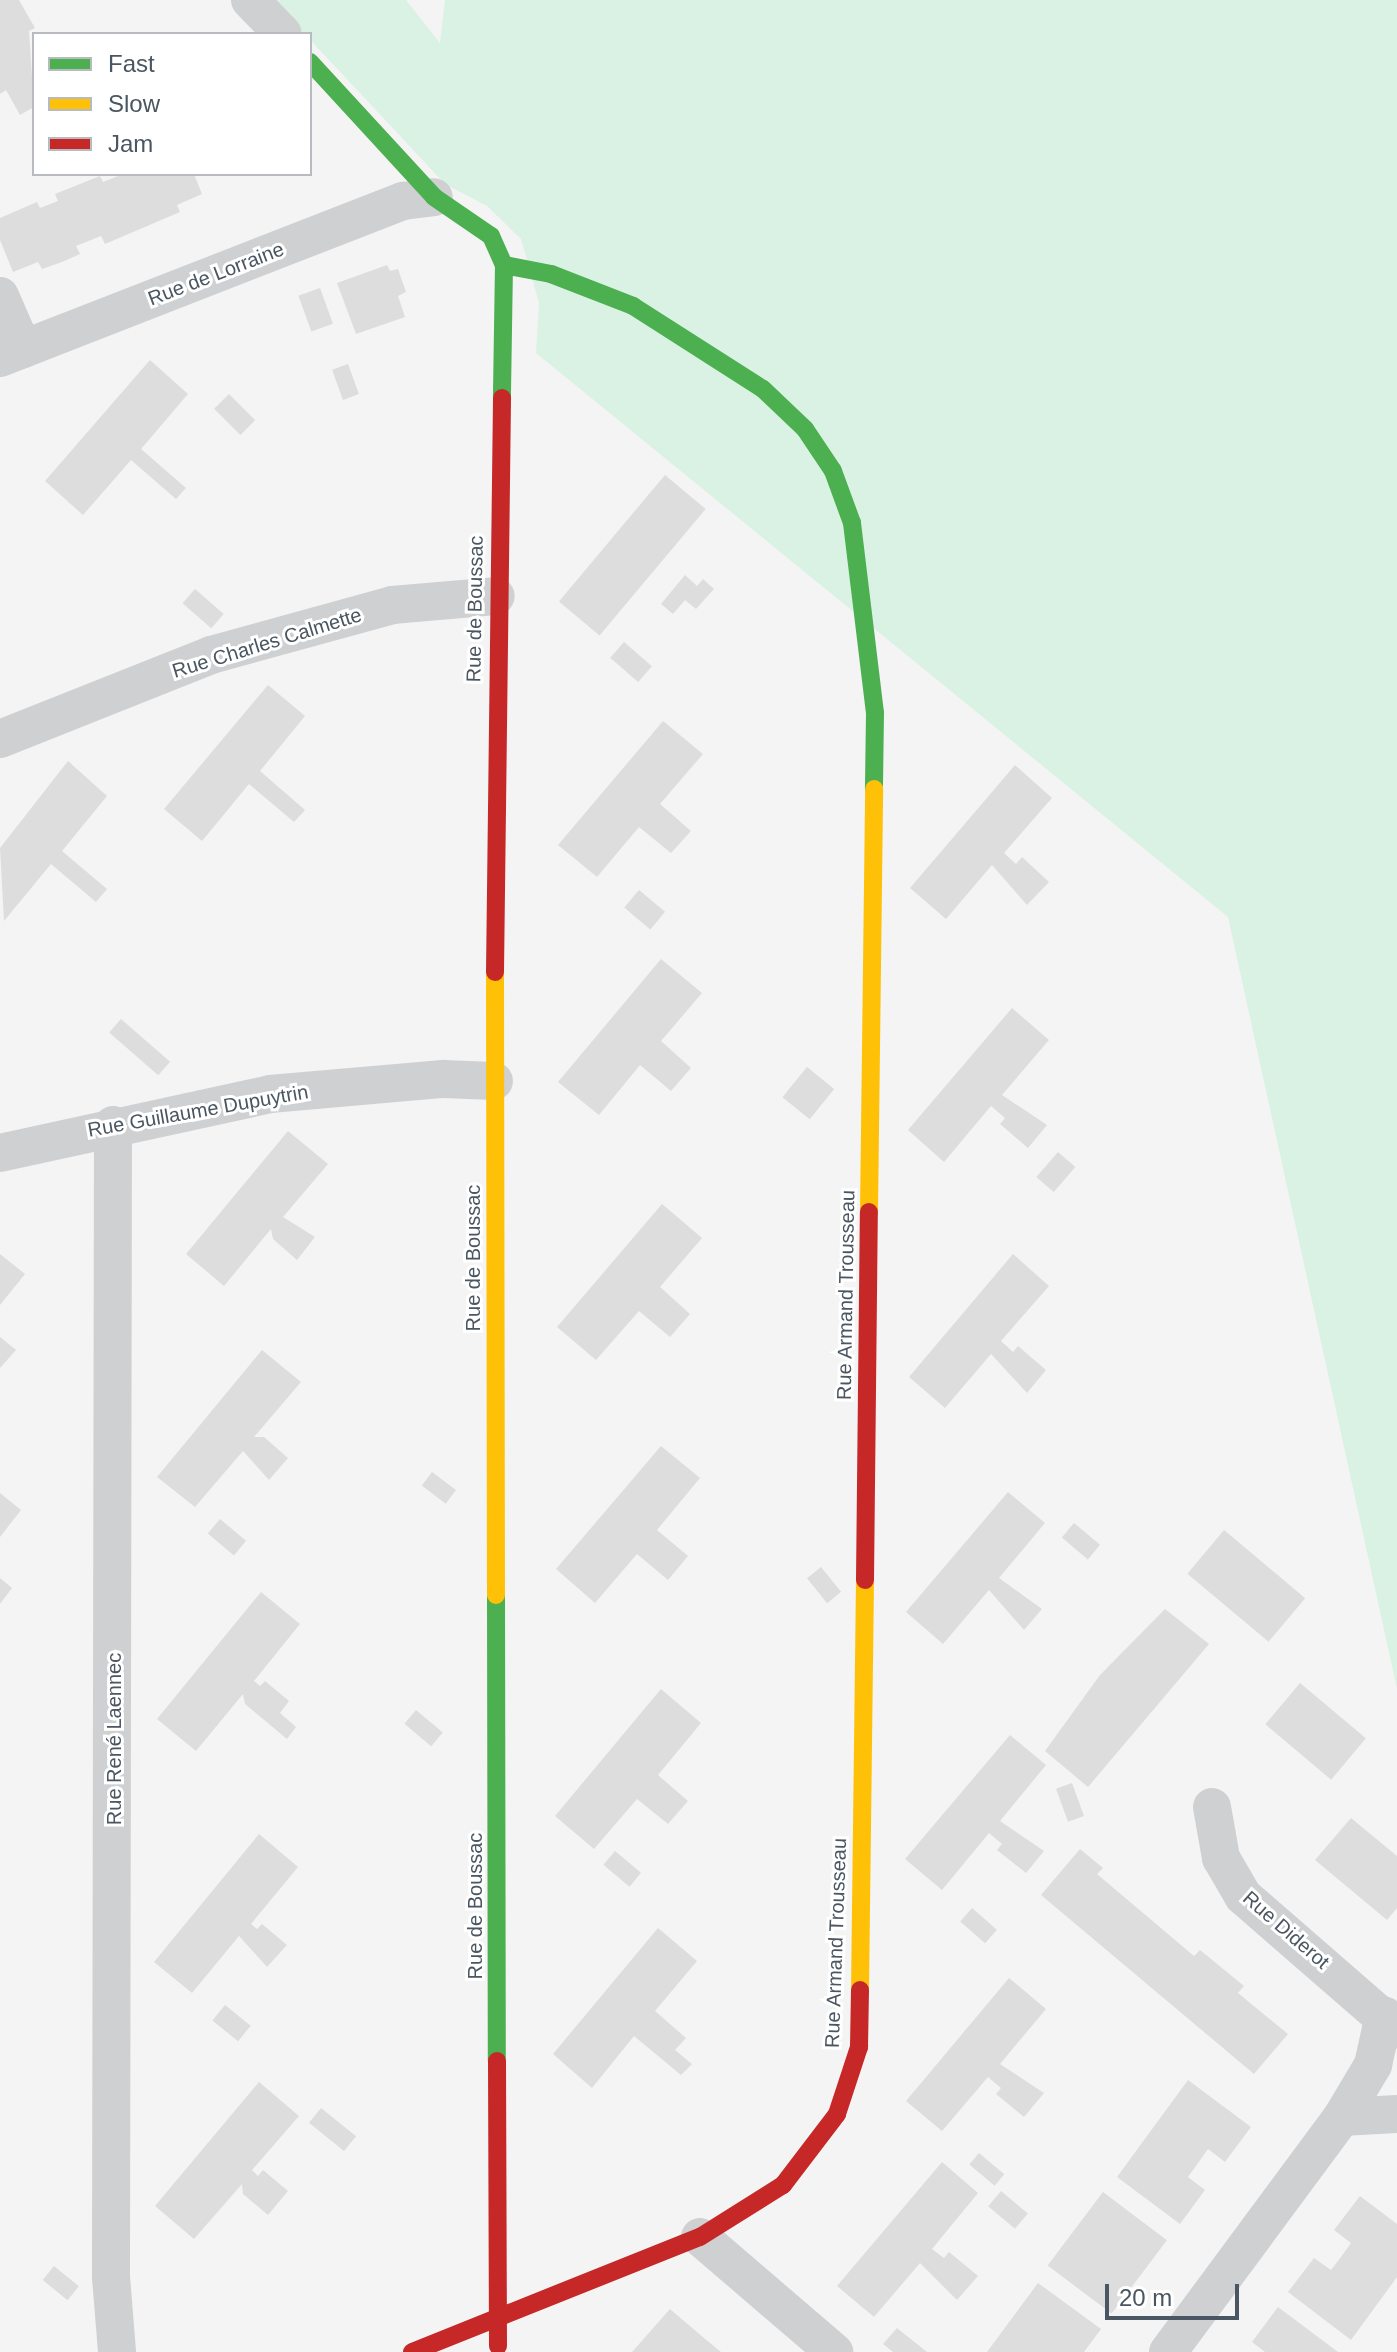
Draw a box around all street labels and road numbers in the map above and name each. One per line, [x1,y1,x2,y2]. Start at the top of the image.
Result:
street label: Rue de Lorraine [145,237,287,311]
street label: Rue de Boussac [462,535,488,683]
street label: Rue Charles Calmette [169,603,365,683]
street label: Rue Guillaume Dupuytrin [86,1080,310,1142]
street label: Rue de Boussac [461,1185,485,1331]
street label: Rue Armand Trousseau [832,1189,860,1401]
street label: Rue René Laennec [102,1653,126,1825]
street label: Rue de Boussac [463,1833,487,1979]
street label: Rue Armand Trousseau [820,1837,852,2049]
street label: Rue Diderot [1238,1886,1334,1974]

